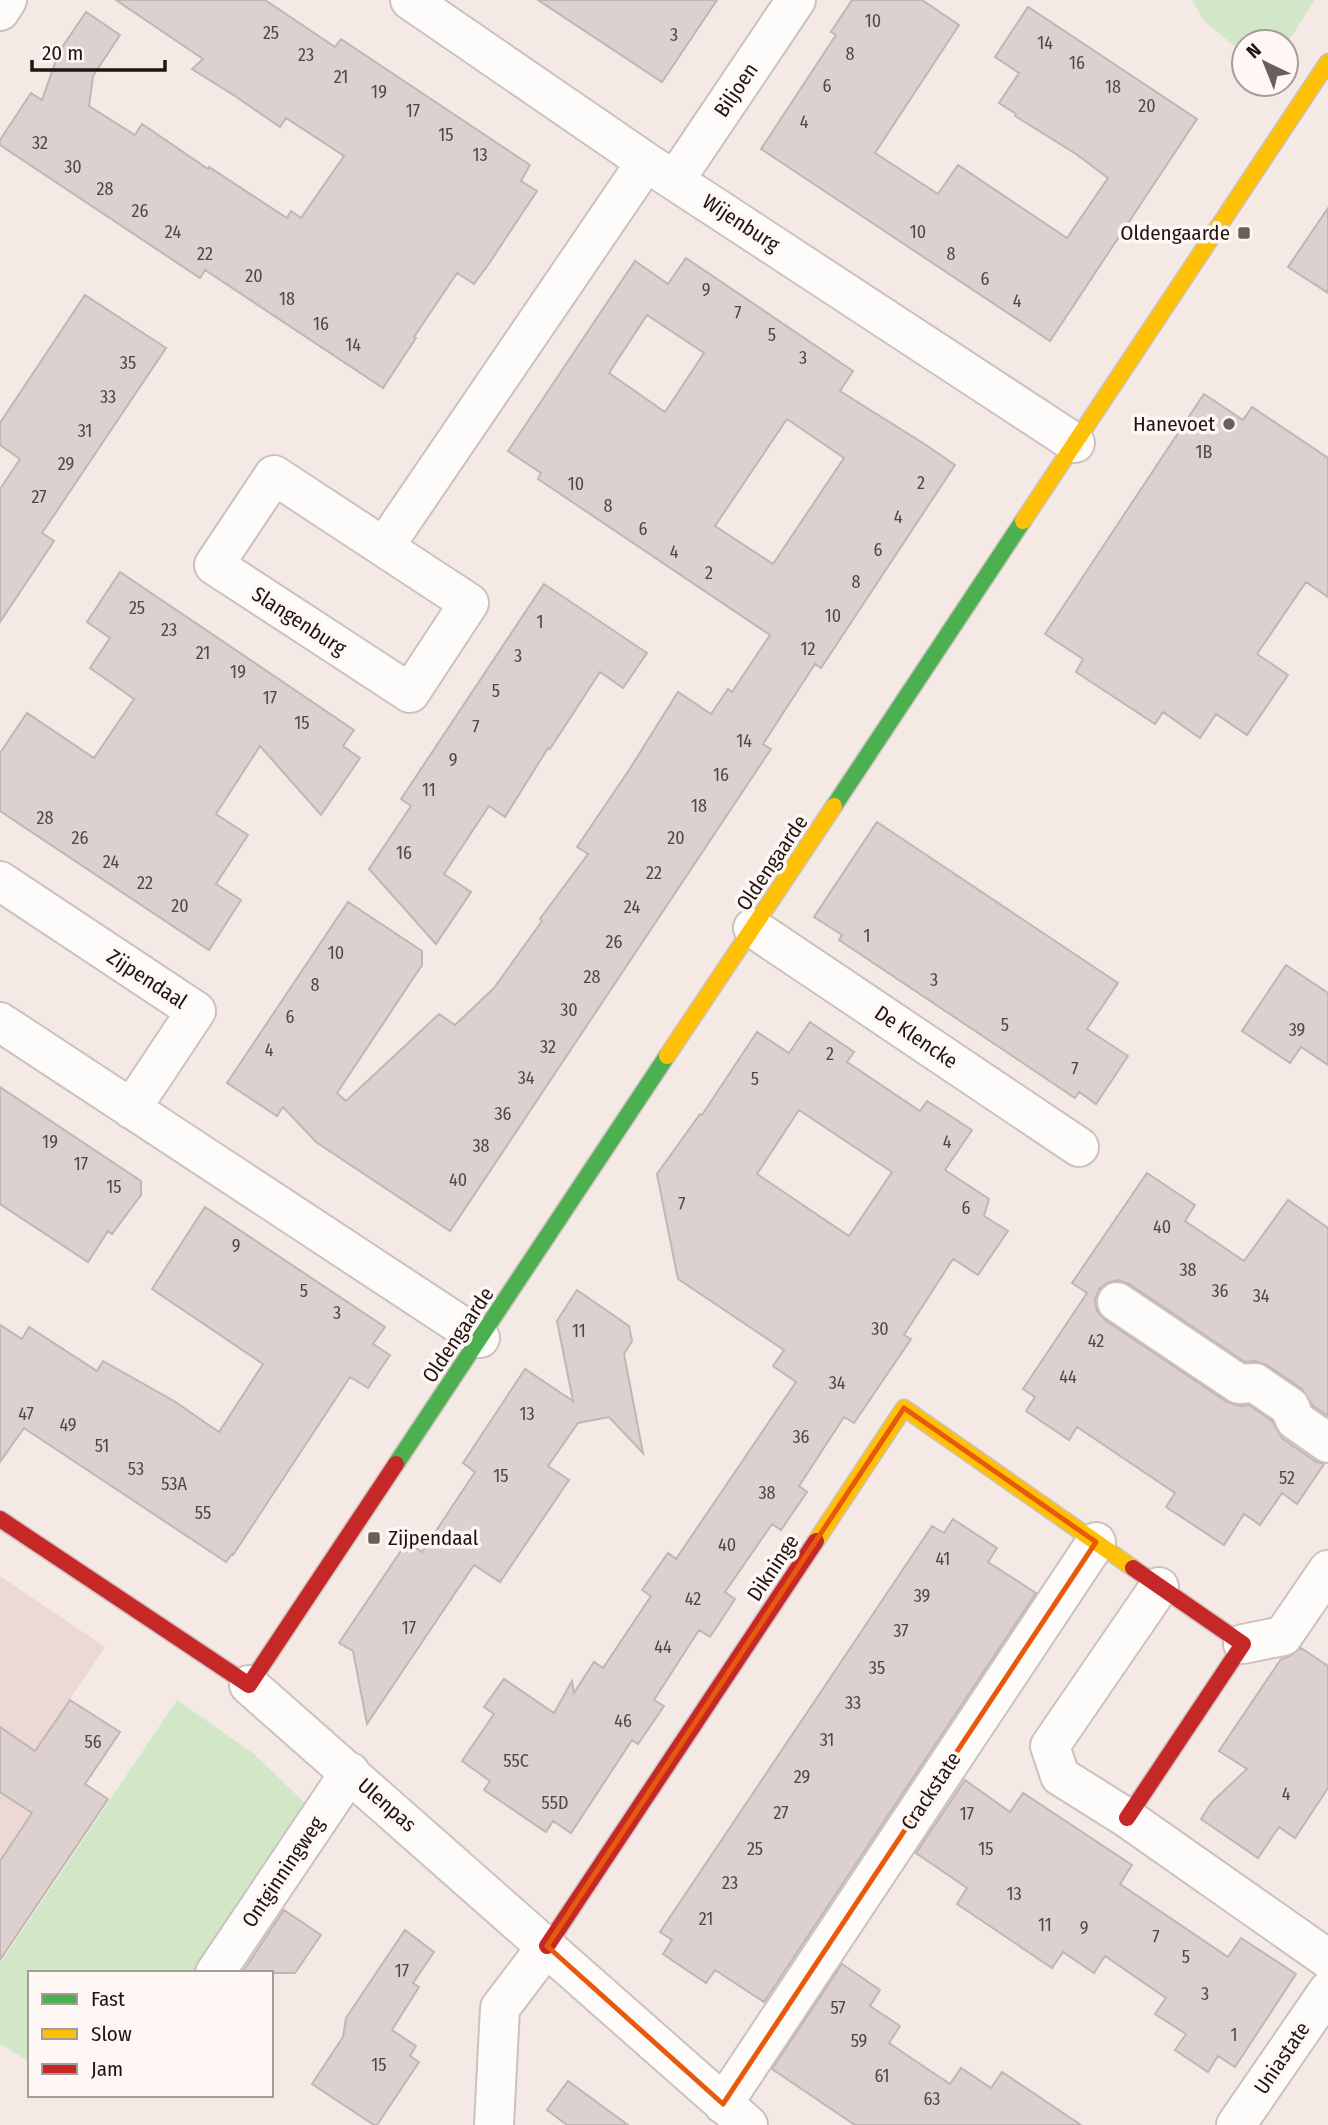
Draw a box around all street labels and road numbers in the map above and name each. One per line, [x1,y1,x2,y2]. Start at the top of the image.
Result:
street label: Biljoen [708,58,764,122]
street label: Wijenburg [698,188,785,258]
street label: Slangenburg [247,581,351,661]
street label: Oldengaarde [731,810,813,916]
street label: Zijpendaal [102,944,192,1015]
street label: De Klencke [870,1000,962,1074]
street label: Oldengaarde [417,1282,499,1388]
street label: Dikninge [741,1530,805,1606]
street label: Crackstate [895,1747,967,1835]
street label: Ulenpas [352,1772,422,1838]
street label: Ontginningweg [236,1811,330,1932]
street label: Uniastate [1248,2017,1316,2099]

